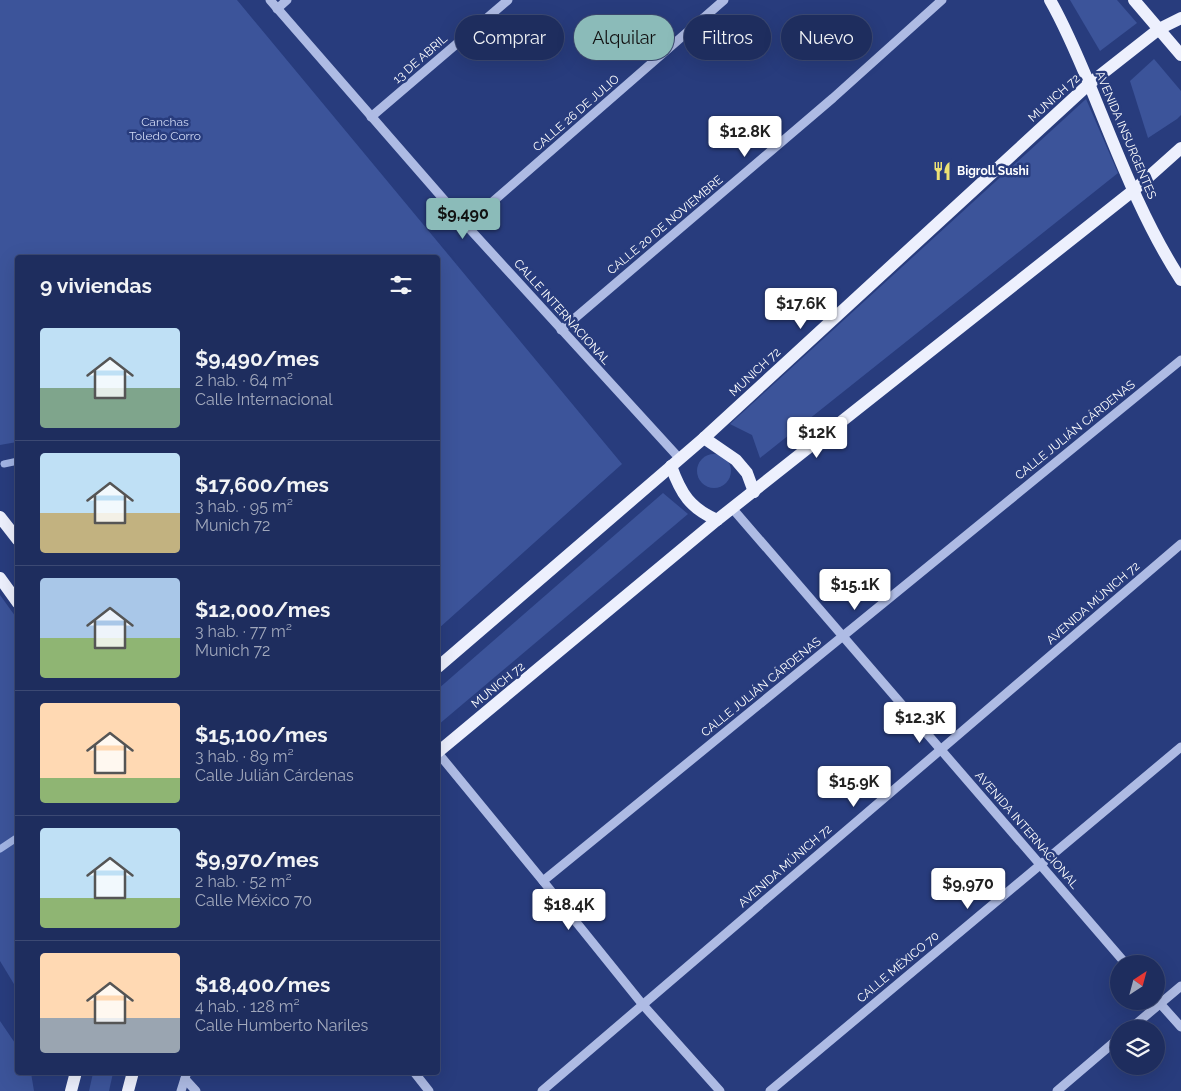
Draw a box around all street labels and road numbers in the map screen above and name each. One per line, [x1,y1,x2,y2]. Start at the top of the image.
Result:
street label: 13 DE ABRIL [390,32,450,86]
street label: AVENIDA INSURGENTES [1093,69,1159,201]
street label: MUNICH 72 [1025,71,1083,125]
street label: CALLE 26 DE JULIO [530,72,622,154]
street label: CALLE 20 DE NOVIEMBRE [604,173,726,277]
street label: CALLE INTERNACIONAL [511,256,613,368]
street label: MUNICH 72 [727,345,783,399]
street label: CALLE JULIÁN CÁRDENAS [1012,377,1138,483]
street label: AVENIDA MÚNICH 72 [1044,559,1142,647]
street label: CALLE JULIÁN CÁRDENAS [698,634,824,740]
street label: MUNICH 72 [468,659,528,711]
street label: AVENIDA INTERNACIONAL [972,769,1082,891]
street label: AVENIDA MÚNICH 72 [736,822,834,910]
street label: CALLE MÉXICO 70 [854,929,942,1005]

